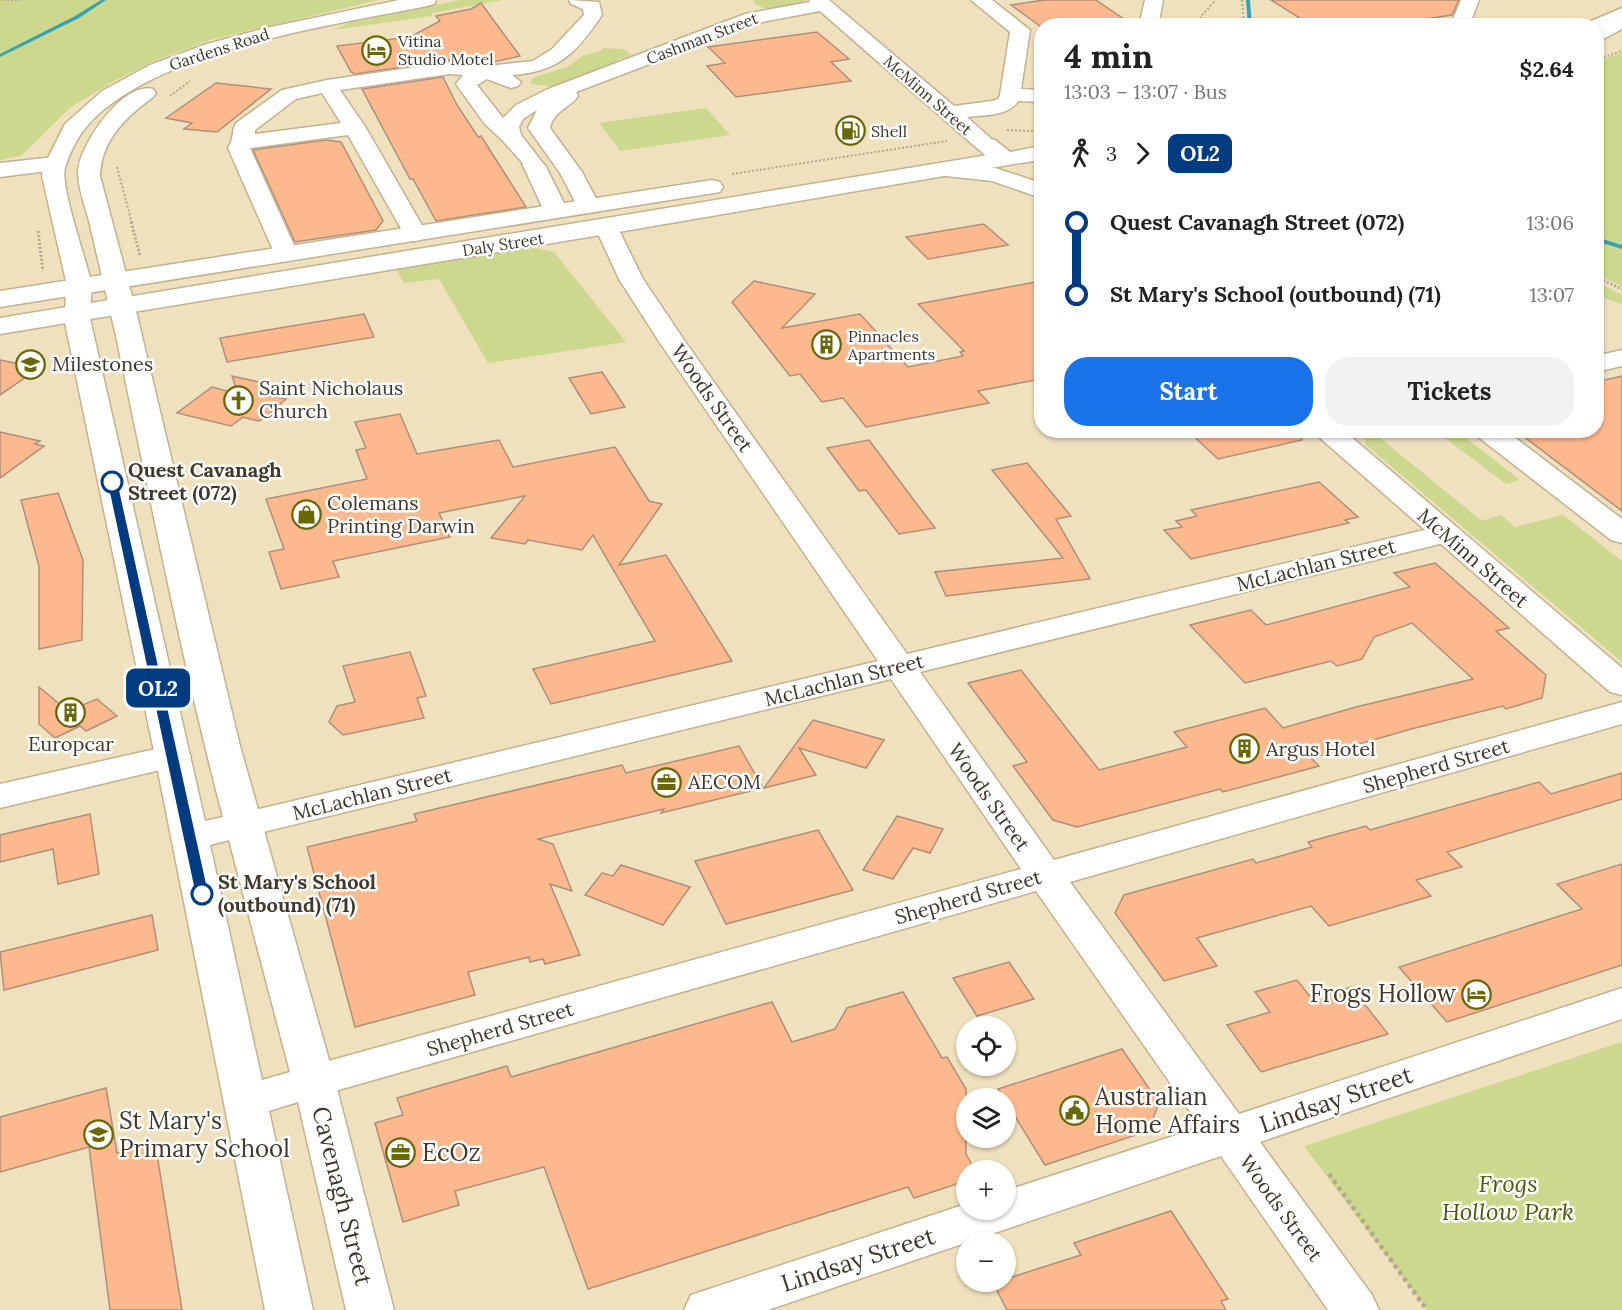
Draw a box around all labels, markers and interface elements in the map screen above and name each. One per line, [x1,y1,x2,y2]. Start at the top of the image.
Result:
street label: Cashman Street [643,7,762,69]
street label: Gardens Road [166,23,272,75]
place label: Vitina Studio Motel [397,31,494,69]
hotel icon: Vitina Studio Motel [361,34,393,66]
text: 4 min [1064,35,1153,77]
street label: McMinn Street [880,51,977,139]
text: $2.64 [1520,55,1574,83]
text: 13:03 – 13:07 · Bus [1064,79,1227,104]
fuel station icon: Shell [834,115,866,147]
place label: Shell [871,121,907,141]
icon: walk [1064,137,1097,170]
icon: forward [1126,137,1159,170]
text: OL2 [1180,140,1220,167]
text: 3 [1106,141,1117,166]
text: Quest Cavanagh Street (072) [1110,208,1404,236]
text: 13:06 [1527,210,1574,235]
street label: Daly Street [461,228,546,260]
text: St Mary's School (outbound) (71) [1110,280,1441,308]
text: 13:07 [1529,282,1574,307]
place label: Pinnacles Apartments [847,326,935,364]
building icon: Pinnacles Apartments [811,329,843,361]
street label: Woods Street [666,339,759,457]
school or university icon: Milestones [15,348,47,380]
place label: Milestones [52,351,153,376]
button: Start [1064,357,1313,426]
button: Tickets [1325,357,1574,426]
place label: Saint Nicholaus Church [259,375,403,423]
church icon: Saint Nicholaus Church [222,384,254,416]
place label: Quest Cavanagh Street (072) [128,457,282,506]
marker: Quest Cavanagh Street (072) [101,471,123,493]
place label: Colemans Printing Darwin [327,490,475,538]
shop icon: Colemans Printing Darwin [290,499,322,531]
street label: McMinn Street [1413,503,1534,613]
street label: McLachlan Street [1234,533,1398,596]
street label: McLachlan Street [762,648,926,711]
line badge: OL2 [124,668,192,708]
text: OL2 [138,675,178,702]
building icon: Europcar [55,697,87,729]
place label: Europcar [28,731,114,756]
building icon: Argus Hotel [1229,733,1261,765]
street label: Shepherd Street [1360,733,1512,798]
place label: Argus Hotel [1265,736,1375,761]
street label: Woods Street [943,738,1036,856]
street label: McLachlan Street [290,762,454,825]
office icon: AECOM [651,766,683,798]
place label: AECOM [687,769,761,794]
street label: Shepherd Street [892,864,1044,929]
place label: St Mary's School (outbound) (71) [218,869,376,918]
marker: St Mary's School (outbound) (71) [191,883,213,905]
place label: Frogs Hollow [1310,978,1457,1009]
hotel icon: Frogs Hollow [1461,978,1493,1010]
street label: Shepherd Street [424,996,576,1061]
map controls [956,1016,1016,1292]
button: locate [956,1016,1016,1076]
street label: Lindsay Street [1255,1059,1417,1140]
place label: Australian Home Affairs [1094,1081,1240,1140]
button: layers [956,1088,1016,1148]
public building icon: Australian Home Affairs [1058,1095,1090,1127]
street label: Cavenagh Street [305,1103,380,1289]
place label: St Mary's Primary School [119,1105,290,1164]
school or university icon: St Mary's Primary School [82,1119,114,1151]
office icon: EcOz [385,1137,417,1169]
place label: EcOz [422,1137,481,1168]
street label: Woods Street [1234,1150,1329,1266]
button: + [956,1160,1016,1220]
park label: Frogs Hollow Park [1442,1168,1574,1227]
street label: Lindsay Street [777,1220,939,1299]
button: − [956,1232,1016,1292]

